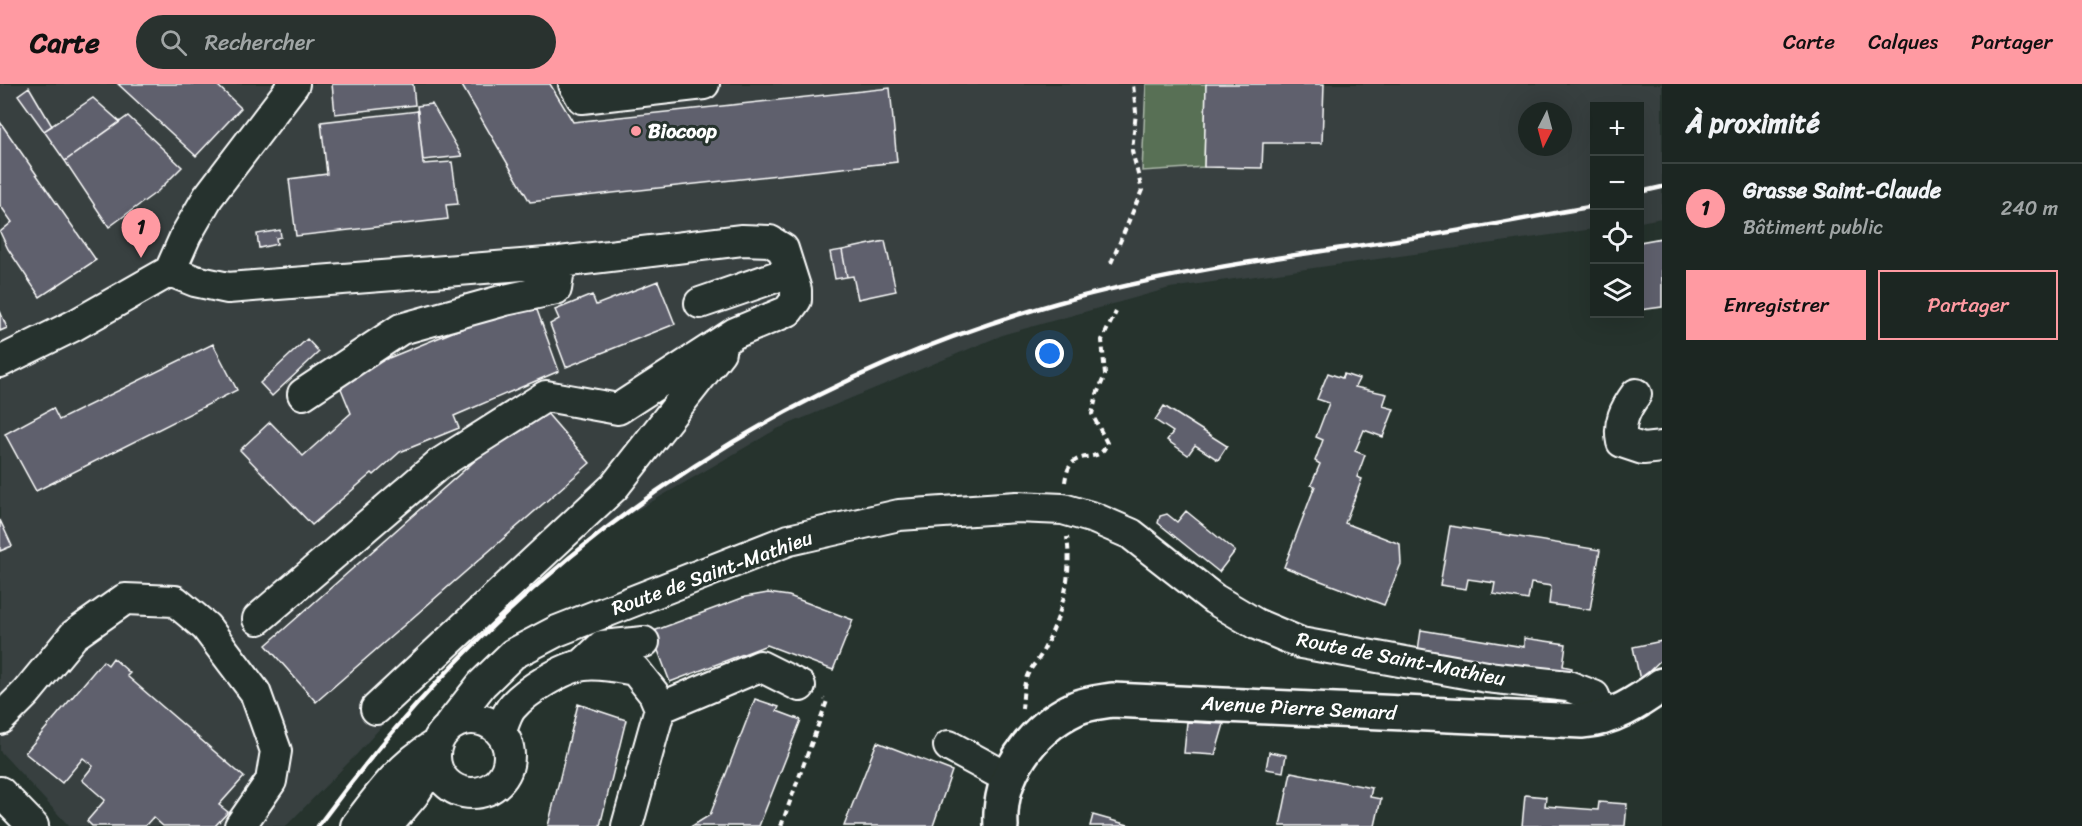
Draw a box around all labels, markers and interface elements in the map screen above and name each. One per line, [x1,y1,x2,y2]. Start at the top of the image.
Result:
search box [136,15,556,69]
text: Carte [30,18,100,67]
text: Rechercher [205,23,314,62]
text: Carte [1783,23,1835,61]
text: Calques [1868,23,1938,61]
text: Partager [1971,23,2052,61]
icon: search [157,26,190,59]
text: À proximité [1686,100,1820,146]
north arrow [1518,102,1572,156]
map controls [1590,102,1644,318]
button: + [1590,102,1644,156]
place label: Biocoop [648,114,717,149]
marker: Biocoop [629,124,643,138]
button: − [1590,156,1644,210]
text: Grasse Saint-Claude [1743,171,1941,210]
text: 1 [1701,191,1710,226]
text: 240 m [2001,191,2058,226]
pin: 1 [122,208,160,258]
button: locate [1590,210,1644,264]
text: Bâtiment public [1743,210,1884,245]
button: layers [1590,264,1644,318]
button: Enregistrer [1686,270,1866,340]
button: Partager [1878,270,2058,340]
your location [1035,339,1064,368]
street label: Route de Saint-Mathieu [606,520,818,626]
street label: Route de Saint-Mathieu [1294,622,1509,696]
street label: Avenue Pierre Semard [1200,685,1399,731]

